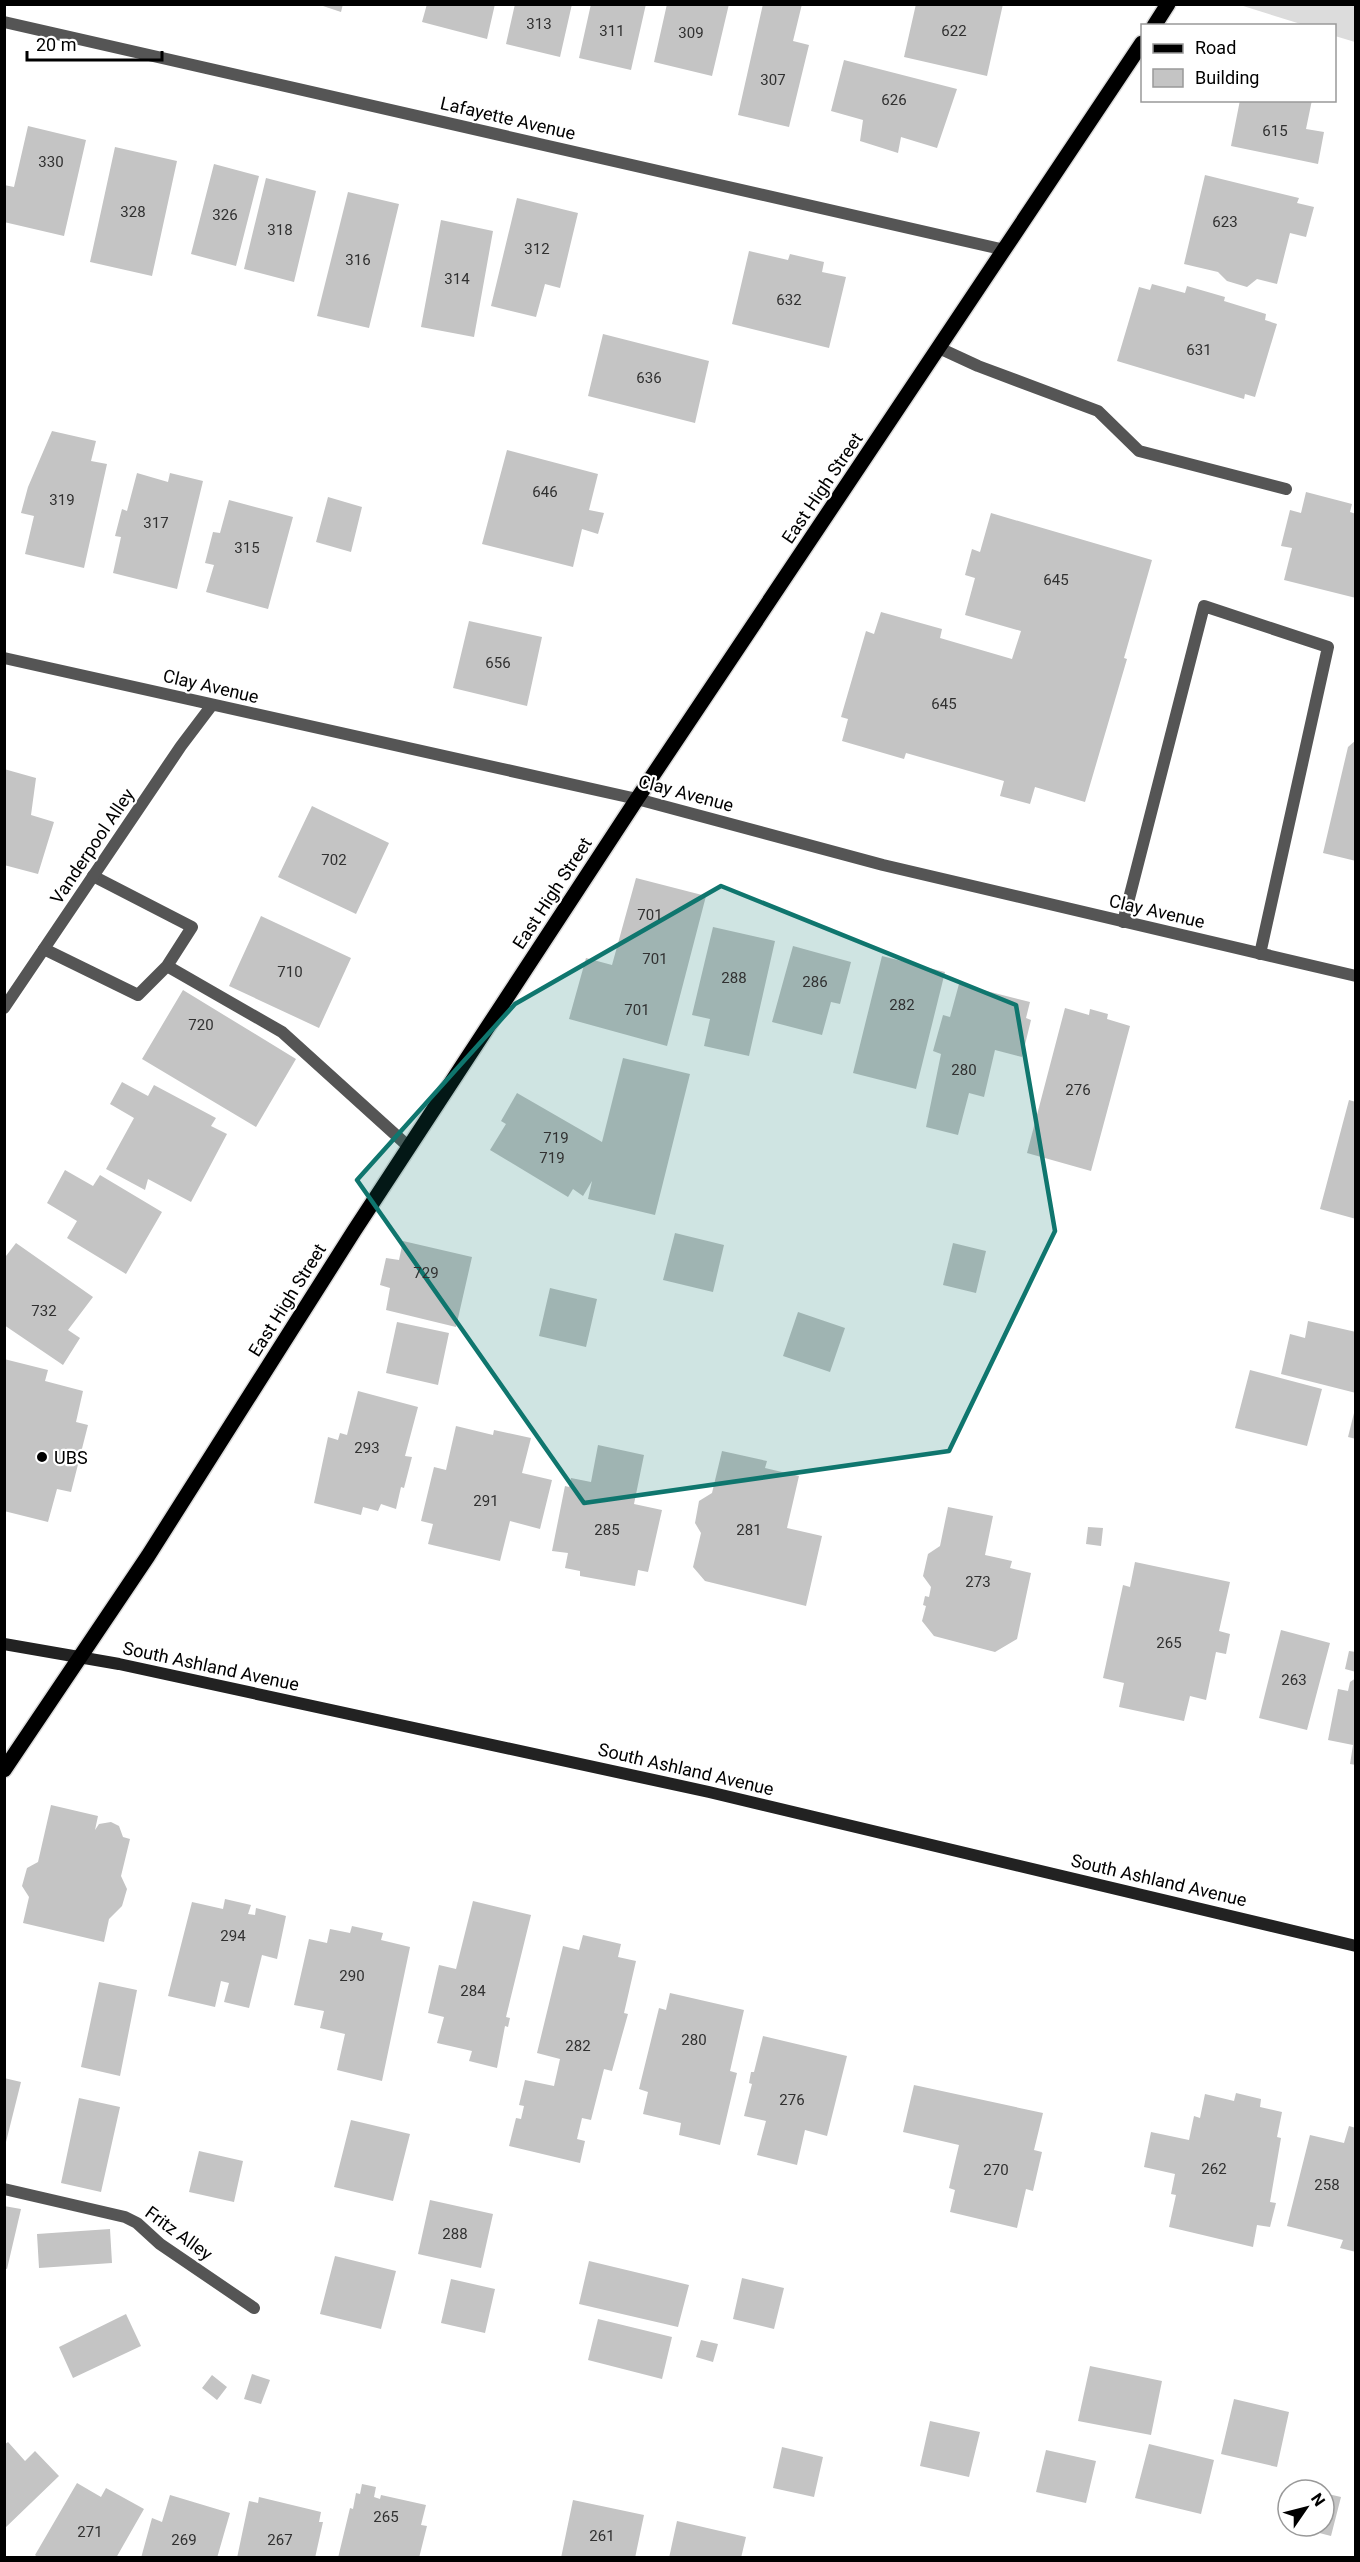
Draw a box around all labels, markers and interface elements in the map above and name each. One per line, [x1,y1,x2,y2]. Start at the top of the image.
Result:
house number: 313 [526,15,552,33]
house number: 311 [599,22,625,40]
house number: 622 [941,22,967,40]
scale bar [27,24,162,62]
house number: 309 [678,24,704,42]
legend [1141,24,1336,102]
text: 20 m [36,34,76,55]
text: Road [1195,37,1236,58]
text: Building [1195,67,1259,88]
house number: 307 [760,71,786,89]
house number: 626 [881,91,907,109]
street label: Lafayette Avenue [438,92,578,144]
house number: 615 [1262,122,1288,140]
house number: 330 [38,153,64,171]
house number: 328 [120,203,146,221]
house number: 326 [212,206,238,224]
house number: 623 [1212,213,1238,231]
house number: 318 [267,221,293,239]
house number: 312 [524,240,550,258]
house number: 316 [345,251,371,269]
house number: 314 [444,270,470,288]
house number: 632 [776,291,802,309]
house number: 631 [1186,341,1212,359]
house number: 636 [636,369,662,387]
street label: East High Street [777,429,867,547]
house number: 646 [532,483,558,501]
house number: 319 [49,491,75,509]
house number: 317 [143,514,169,532]
house number: 315 [234,539,260,557]
house number: 645 [1043,571,1069,589]
house number: 656 [485,654,511,672]
street label: Clay Avenue [161,665,261,707]
house number: 645 [931,695,957,713]
street label: Clay Avenue [636,770,736,816]
street label: Vanderpool Alley [46,784,139,908]
street label: East High Street [508,833,596,953]
house number: 702 [321,851,347,869]
street label: Clay Avenue [1107,890,1207,932]
house number: 701 [637,906,663,924]
house number: 701 [642,950,668,968]
house number: 710 [277,963,303,981]
house number: 288 [721,969,747,987]
house number: 286 [802,973,828,991]
house number: 282 [889,996,915,1014]
house number: 701 [624,1001,650,1019]
house number: 720 [188,1016,214,1034]
house number: 280 [951,1061,977,1079]
house number: 276 [1065,1081,1091,1099]
house number: 719 [543,1129,569,1147]
house number: 719 [539,1149,565,1167]
street label: East High Street [244,1240,330,1360]
house number: 729 [413,1264,439,1282]
house number: 732 [31,1302,57,1320]
house number: 293 [354,1439,380,1457]
place label: UBS [54,1447,88,1468]
marker: UBS [35,1450,49,1464]
house number: 291 [473,1492,499,1510]
house number: 285 [594,1521,620,1539]
house number: 281 [736,1521,762,1539]
house number: 273 [965,1573,991,1591]
house number: 265 [1156,1634,1182,1652]
street label: South Ashland Avenue [121,1637,301,1695]
house number: 263 [1281,1671,1307,1689]
street label: South Ashland Avenue [596,1739,776,1799]
street label: South Ashland Avenue [1069,1850,1249,1910]
house number: 294 [220,1927,246,1945]
house number: 290 [339,1967,365,1985]
house number: 284 [460,1982,486,2000]
house number: 280 [681,2031,707,2049]
house number: 282 [565,2037,591,2055]
house number: 276 [779,2091,805,2109]
house number: 262 [1201,2160,1227,2178]
house number: 270 [983,2161,1009,2179]
house number: 258 [1314,2176,1340,2194]
street label: Fritz Alley [141,2202,217,2265]
house number: 288 [442,2225,468,2243]
north arrow [1276,2478,1336,2538]
text: N [1307,2490,1329,2510]
house number: 265 [373,2508,399,2526]
house number: 271 [77,2523,103,2541]
house number: 261 [589,2527,615,2545]
house number: 269 [171,2531,197,2549]
house number: 267 [267,2531,293,2549]

